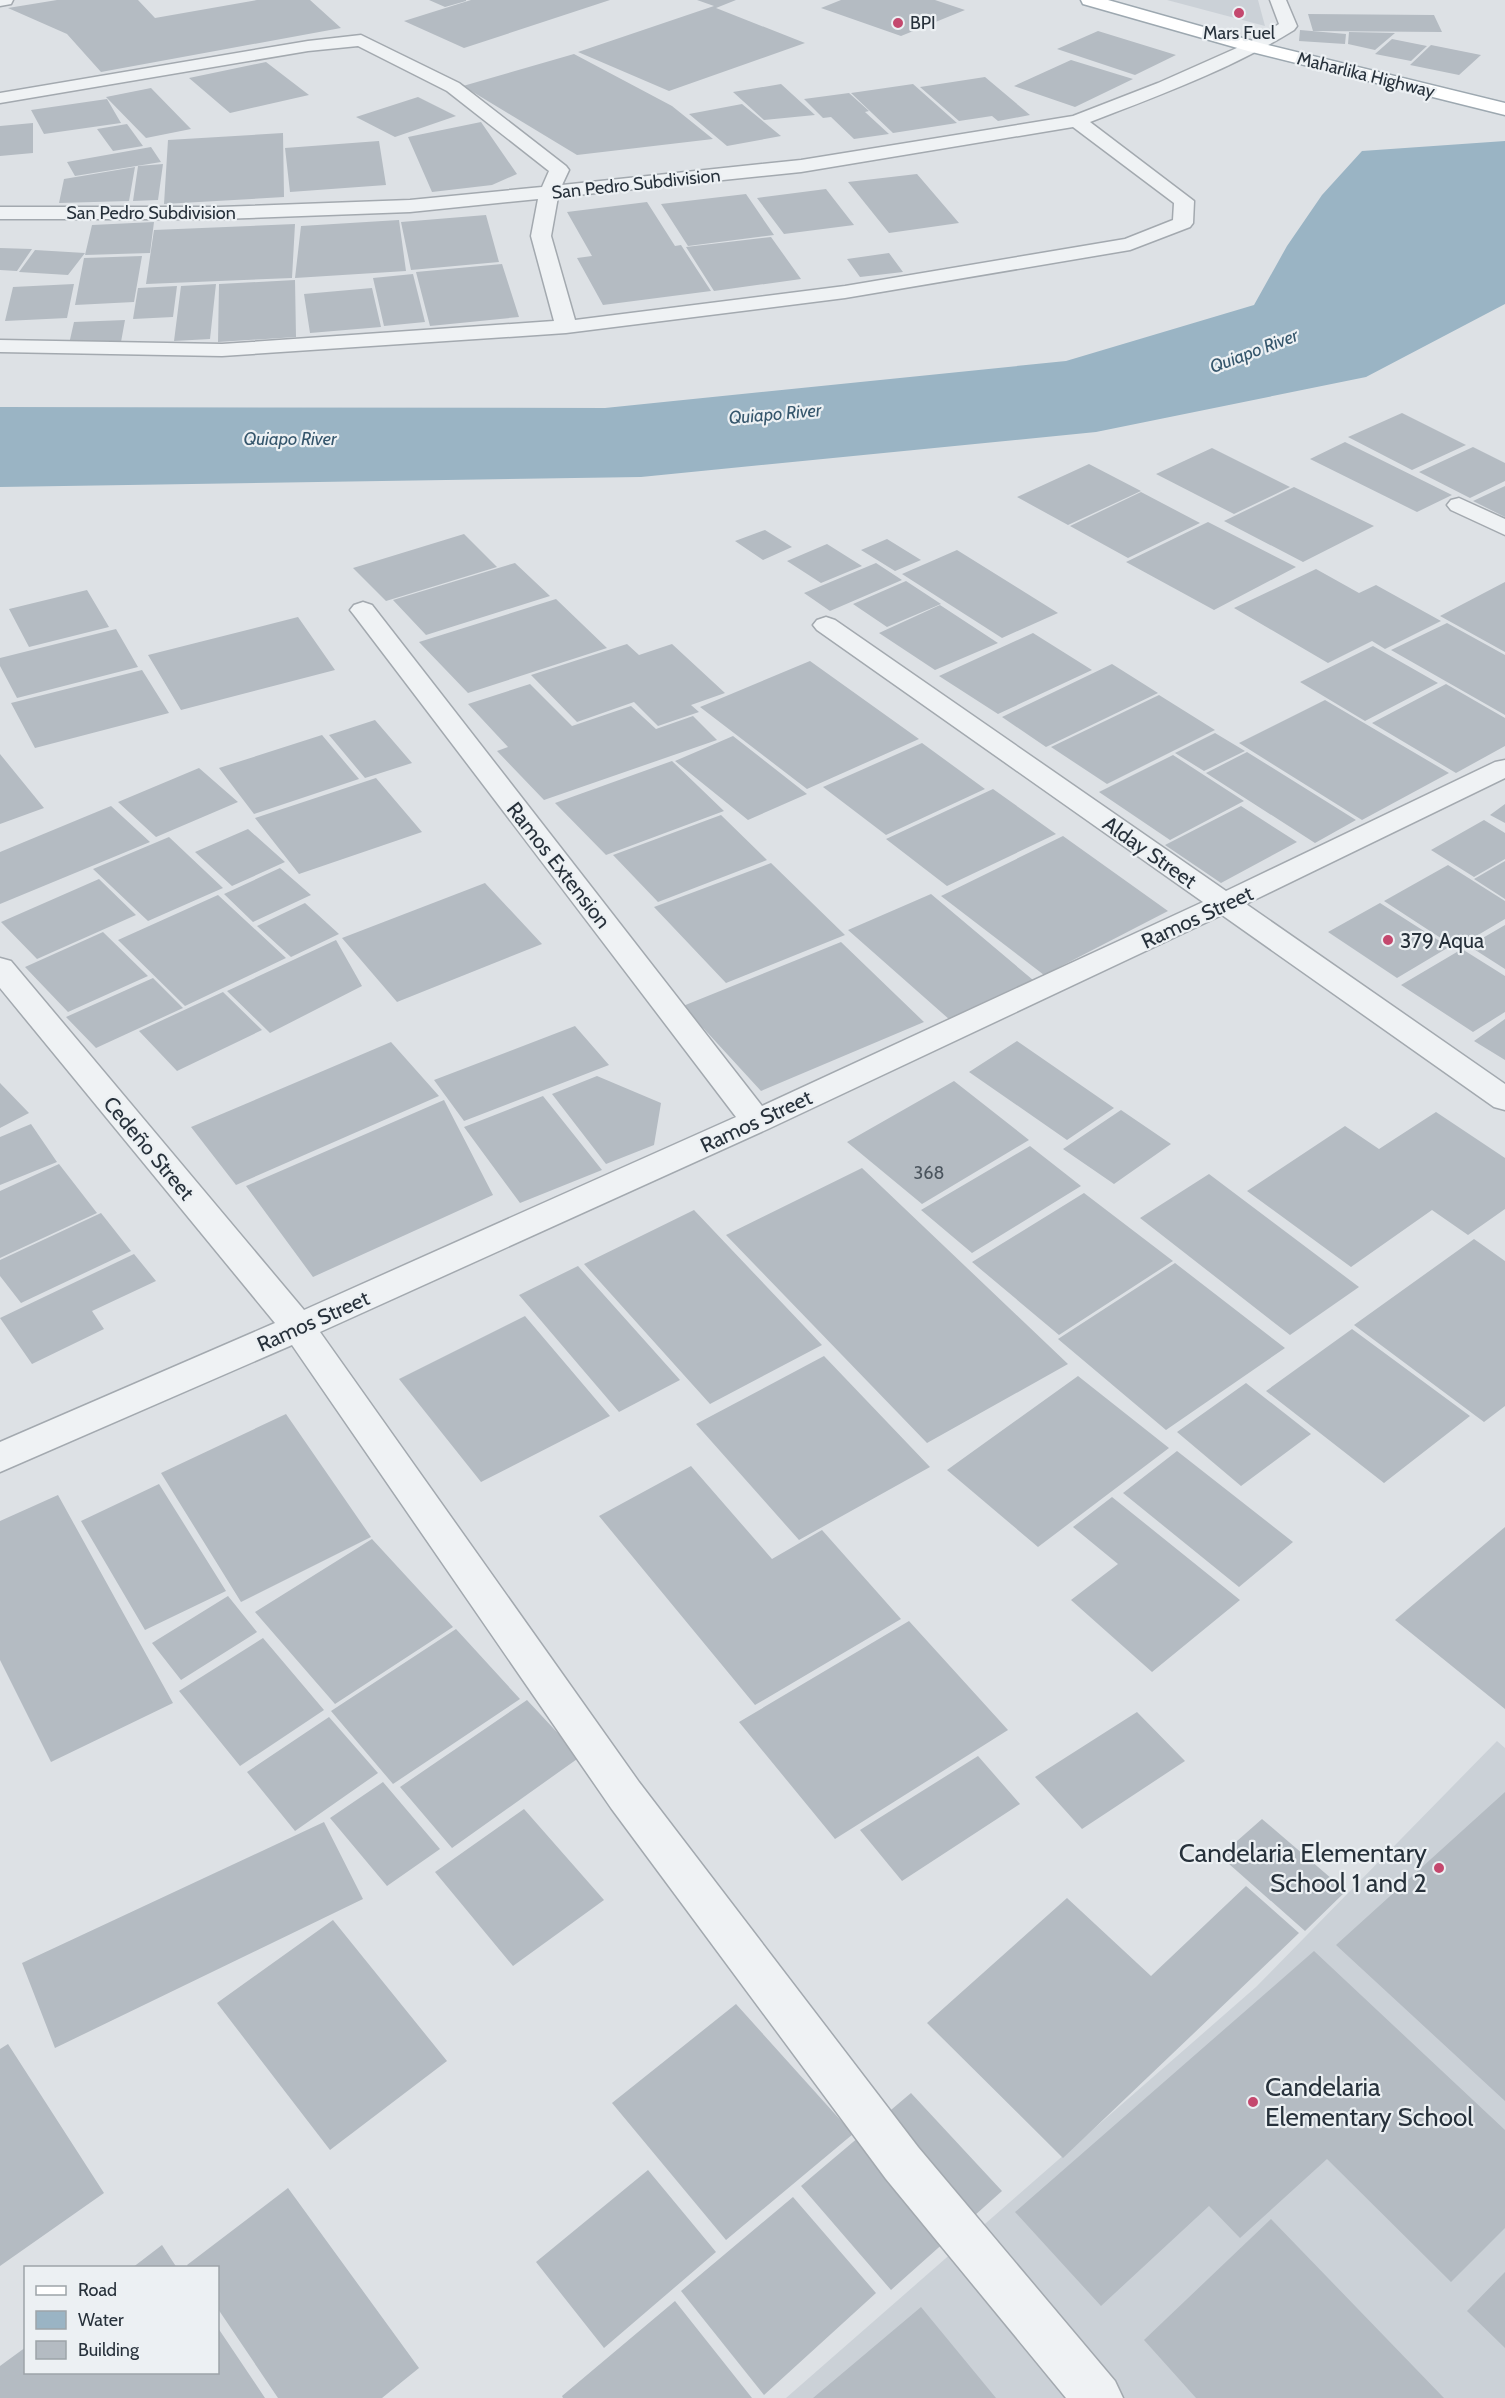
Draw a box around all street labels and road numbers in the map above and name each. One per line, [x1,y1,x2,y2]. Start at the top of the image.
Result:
street label: Maharlika Highway [1295,47,1437,103]
street label: San Pedro Subdivision [551,164,721,204]
street label: San Pedro Subdivision [66,202,236,224]
street label: Ramos Extension [502,797,616,933]
street label: Alday Street [1098,811,1202,893]
street label: Ramos Street [1137,880,1257,954]
street label: Ramos Street [696,1084,816,1158]
street label: Cedeño Street [98,1091,200,1205]
street label: Ramos Street [253,1285,373,1357]

